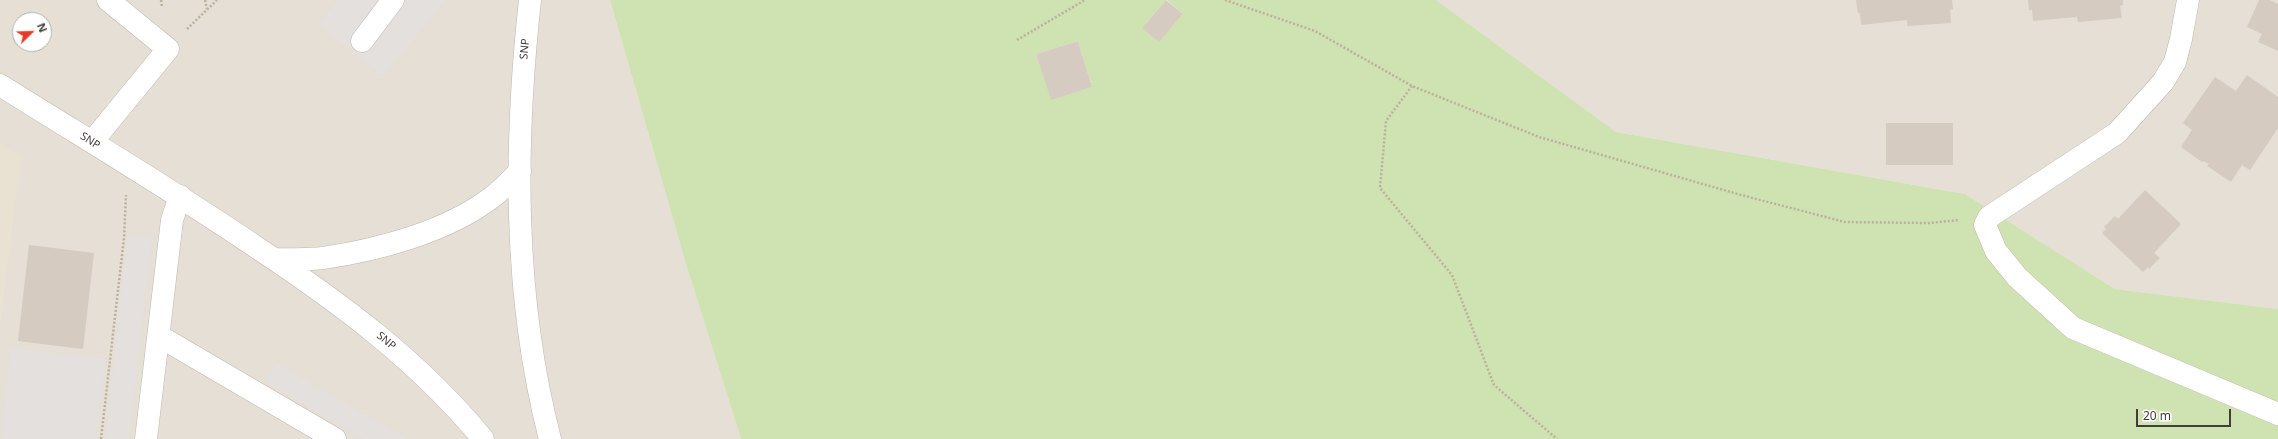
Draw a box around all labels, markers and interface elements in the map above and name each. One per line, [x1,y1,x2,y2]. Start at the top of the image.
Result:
north arrow [12,12,52,52]
text: N [34,20,51,35]
street label: SNP [518,38,532,60]
street label: SNP [78,130,102,152]
street label: SNP [374,329,398,353]
scale bar [2138,401,2233,427]
text: 20 m [2143,407,2171,424]

